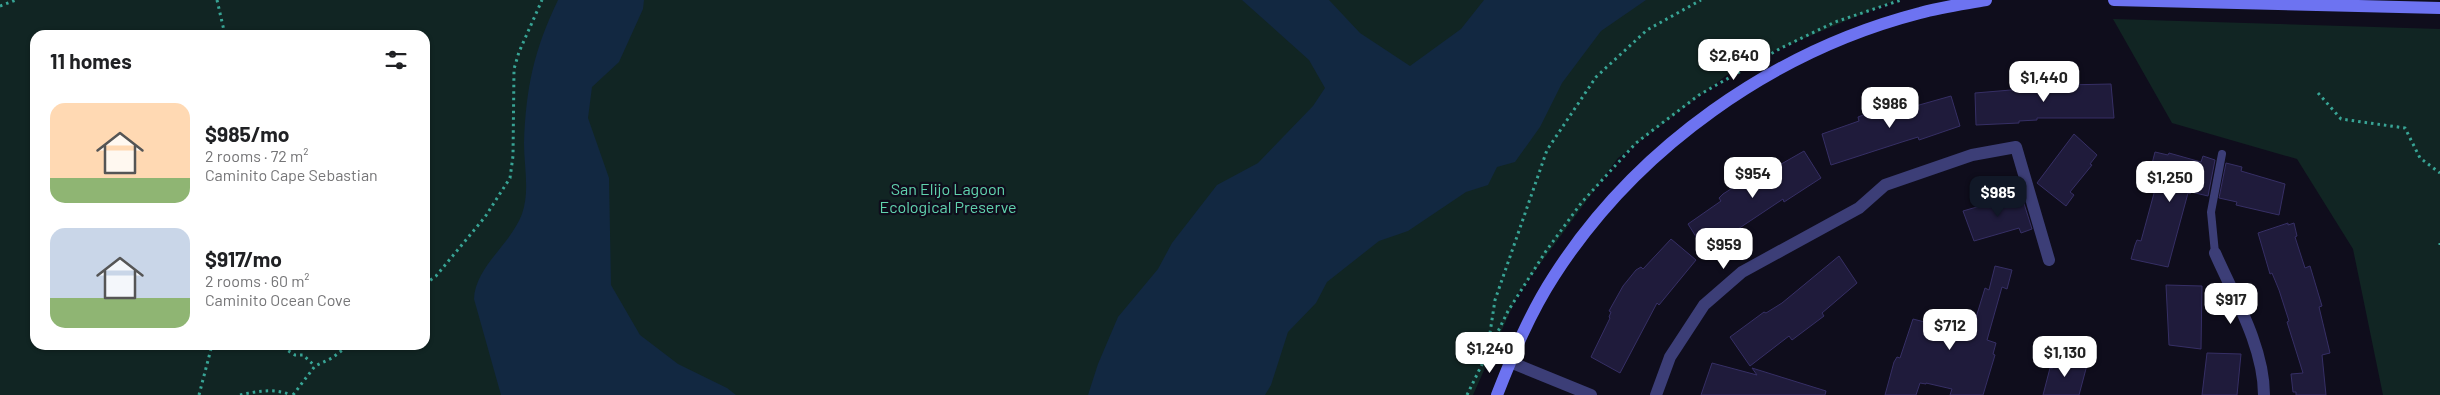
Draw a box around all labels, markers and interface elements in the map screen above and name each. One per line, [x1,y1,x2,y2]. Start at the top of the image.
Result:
pin: $2,640 [1693,38,1775,81]
text: $2,640 [1709,45,1759,64]
icon: filters [382,46,410,74]
text: 11 homes [50,48,132,73]
pin: $1,440 [2003,61,2085,103]
text: $1,440 [2020,67,2068,86]
pin: $986 [1860,86,1920,129]
text: $986 [1873,93,1907,112]
text: $985/mo [205,121,289,146]
icon: home [90,123,150,183]
text: 2 rooms · 72 m² [205,146,308,165]
pin: $954 [1723,156,1783,199]
pin: $1,250 [2129,160,2211,203]
text: $954 [1735,163,1771,182]
text: Caminito Cape Sebastian [205,165,378,184]
text: $1,250 [2147,167,2193,186]
pin: $985 [1968,176,2028,218]
park label: San Elijo Lagoon Ecological Preserve [879,179,1017,216]
text: $985 [1981,182,2015,201]
pin: $959 [1694,228,1754,270]
text: $959 [1707,234,1741,253]
text: $917/mo [205,246,282,271]
icon: home [90,248,150,308]
text: 2 rooms · 60 m² [205,271,310,290]
pin: $917 [2201,282,2261,325]
text: $917 [2216,289,2246,308]
text: Caminito Ocean Cove [205,290,351,309]
pin: $712 [1920,308,1980,351]
text: $712 [1934,315,1966,334]
pin: $1,240 [1449,332,1531,374]
pin: $1,130 [2024,336,2106,378]
text: $1,240 [1467,338,1513,357]
text: $1,130 [2044,342,2086,361]

